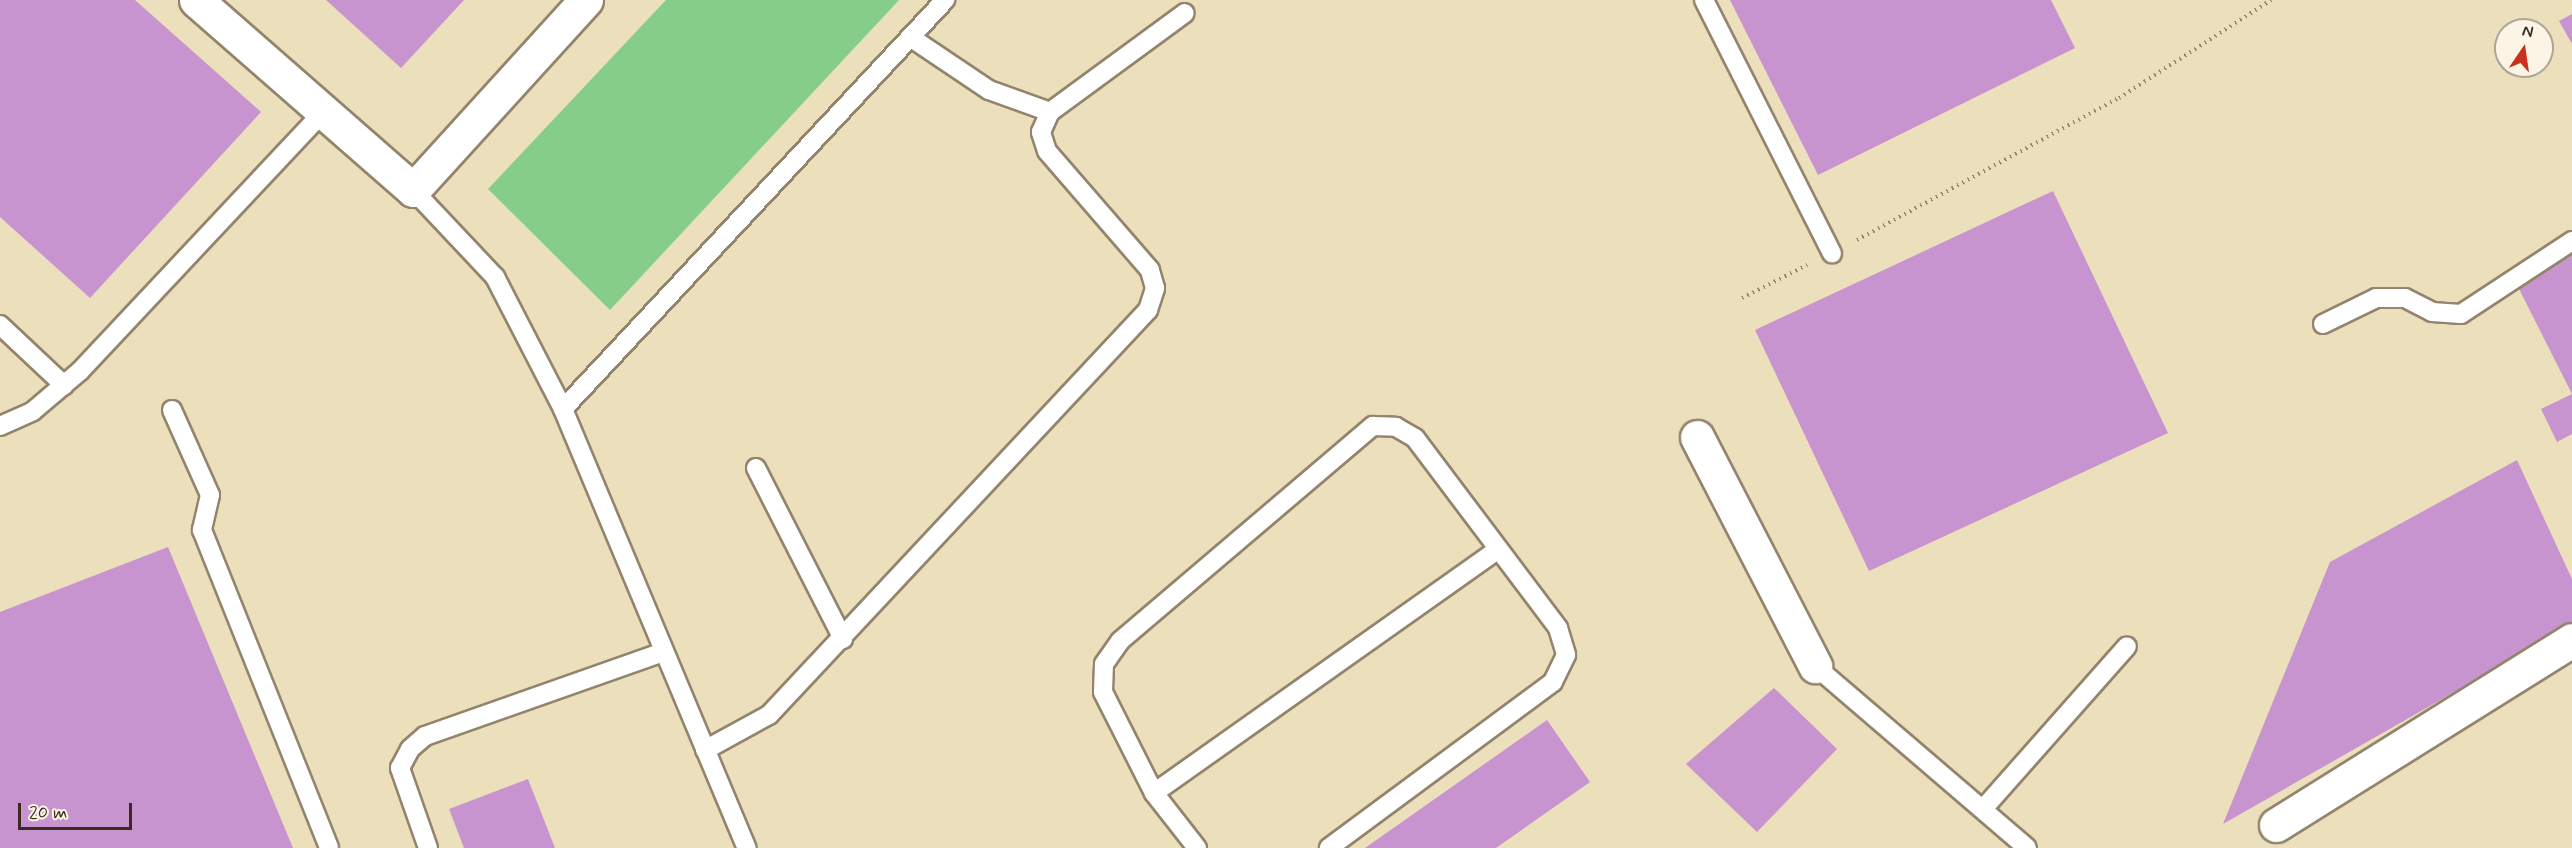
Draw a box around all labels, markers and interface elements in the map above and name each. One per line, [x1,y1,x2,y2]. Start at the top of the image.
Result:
north arrow [2494,18,2554,78]
text: N [2520,20,2535,43]
scale bar [21,791,135,829]
text: 20 m [29,801,67,825]

